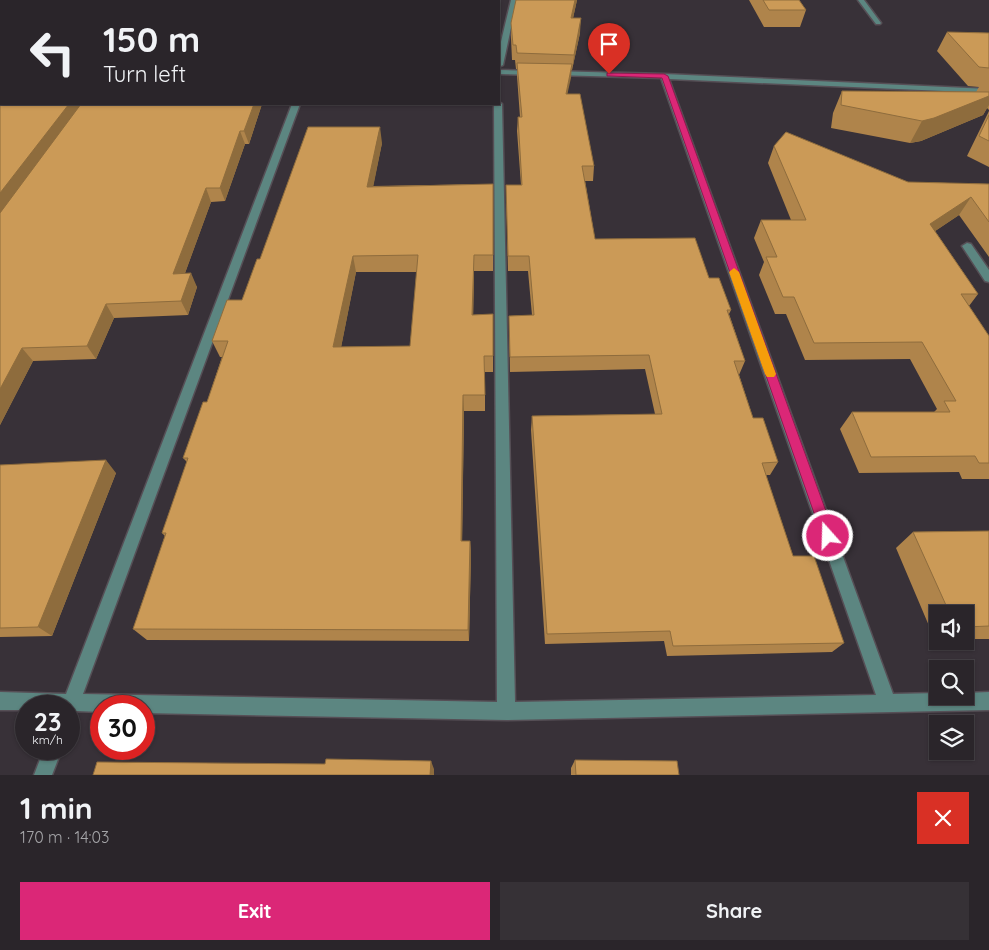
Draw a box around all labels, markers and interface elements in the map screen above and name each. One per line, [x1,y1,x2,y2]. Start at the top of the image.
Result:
text: 150 m [103,17,200,61]
icon: left [20,20,85,85]
pin [588,23,630,74]
icon: arrive [595,30,623,58]
text: Turn left [103,60,186,88]
position arrow [801,509,853,561]
map controls [929,605,974,760]
button: sound [929,605,974,650]
button: search [929,660,974,705]
speed limit sign: 30 [90,695,155,760]
text: 23 [34,706,61,737]
button: layers [929,715,974,760]
text: km/h [32,732,63,747]
text: 1 min [20,789,93,827]
button: close [917,792,969,844]
text: 170 m · 14:03 [20,827,109,847]
button: Exit [20,882,490,940]
button: Share [500,882,969,940]

